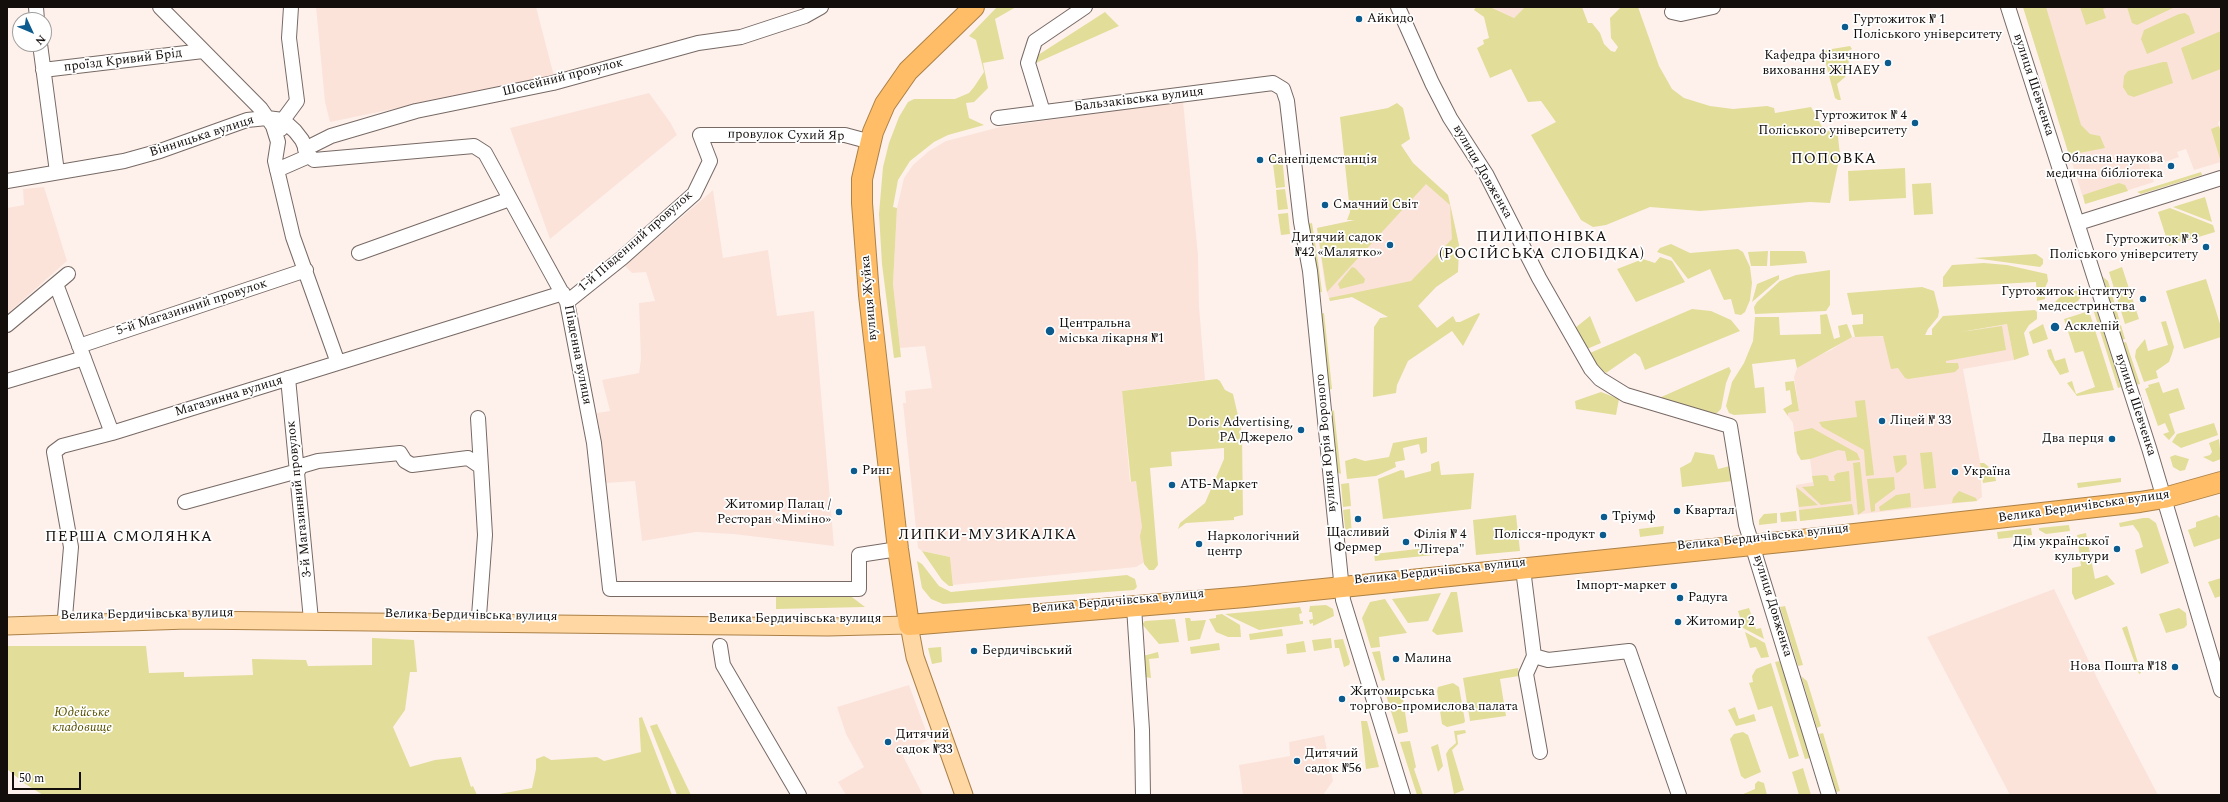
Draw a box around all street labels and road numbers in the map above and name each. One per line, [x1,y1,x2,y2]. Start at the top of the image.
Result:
street label: вулиця Шевченка [2009,32,2057,138]
street label: проїзд Кривий Брід [63,46,183,76]
street label: Шосейний провулок [501,55,625,101]
street label: Бальзаківська вулиця [1073,84,1205,116]
street label: Вінницька вулиця [148,113,256,161]
street label: вулиця Довженка [1449,122,1515,222]
street label: провулок Сухий Яр [727,127,845,145]
street label: 1-й Південний провулок [575,188,697,296]
street label: вулиця Жуйка [858,255,882,341]
street label: 5-й Магазинний провулок [115,276,269,340]
street label: Південна вулиця [560,304,594,406]
street label: вулиця Шевченка [2111,352,2159,458]
street label: Магазинна вулиця [173,373,285,421]
street label: вулиця Юрія Вороного [1313,373,1341,513]
street label: 3-й Магазинний провулок [284,420,316,578]
street label: Велика Бердичівська вулиця [1997,487,2171,527]
street label: Велика Бердичівська вулиця [1676,521,1850,555]
street label: вулиця Довженка [1749,553,1795,659]
street label: Велика Бердичівська вулиця [1353,555,1527,589]
street label: Велика Бердичівська вулиця [1031,587,1205,617]
street label: Велика Бердичівська вулиця [60,606,234,624]
street label: Велика Бердичівська вулиця [384,607,558,625]
street label: Велика Бердичівська вулиця [709,611,881,627]

